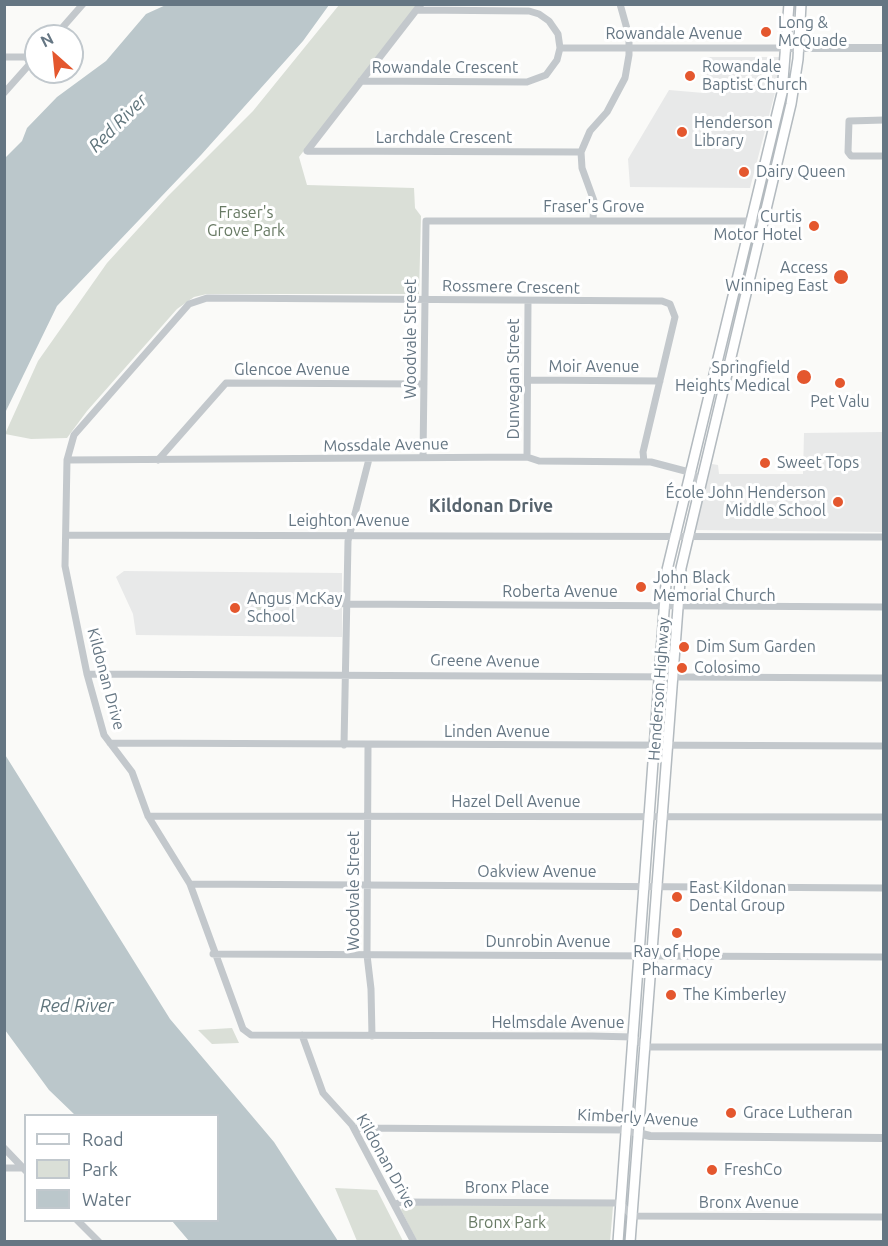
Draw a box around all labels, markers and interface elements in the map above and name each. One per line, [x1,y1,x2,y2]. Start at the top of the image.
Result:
place label: Long & McQuade [778,13,847,51]
north arrow [24,24,84,84]
street label: Rowandale Avenue [605,24,743,44]
marker: Long & McQuade [759,25,773,39]
text: N [37,29,56,50]
place label: Rowandale Baptist Church [702,57,808,95]
street label: Rowandale Crescent [372,58,518,78]
marker: Rowandale Baptist Church [683,69,697,83]
water label: Red River [84,89,152,157]
place label: Henderson Library [694,113,773,151]
marker: Henderson Library [675,125,689,139]
street label: Larchdale Crescent [376,128,512,148]
place label: Dairy Queen [756,162,846,182]
marker: Dairy Queen [737,165,751,179]
street label: Fraser's Grove [543,197,645,217]
park label: Fraser's Grove Park [207,203,285,241]
place label: Curtis Motor Hotel [714,207,802,245]
marker: Curtis Motor Hotel [807,219,821,233]
place label: Access Winnipeg East [725,258,828,296]
marker: Access Winnipeg East [832,268,850,286]
street label: Rossmere Crescent [442,276,580,298]
street label: Woodvale Street [401,279,421,399]
street label: Dunvegan Street [504,318,524,440]
street label: Moir Avenue [549,357,639,377]
place label: Springfield Heights Medical [675,358,790,396]
street label: Glencoe Avenue [234,360,350,380]
marker: Springfield Heights Medical [795,368,813,386]
marker: Pet Valu [833,376,847,390]
place label: Pet Valu [810,392,870,412]
street label: Mossdale Avenue [323,434,449,456]
place label: Sweet Tops [777,453,859,473]
marker: Sweet Tops [758,456,772,470]
place label: École John Henderson Middle School [666,483,826,521]
district label: Kildonan Drive [429,495,553,517]
marker: École John Henderson Middle School [831,495,845,509]
street label: Leighton Avenue [288,511,410,531]
place label: John Black Memorial Church [653,568,776,606]
marker: John Black Memorial Church [634,580,648,594]
street label: Roberta Avenue [502,582,618,602]
place label: Angus McKay School [247,589,342,627]
marker: Angus McKay School [228,601,242,615]
street label: Henderson Highway [644,616,674,762]
street label: Kildonan Drive [83,626,129,732]
place label: Dim Sum Garden [696,637,816,657]
marker: Dim Sum Garden [677,640,691,654]
street label: Greene Avenue [430,650,540,672]
place label: Colosimo [694,658,761,678]
marker: Colosimo [675,661,689,675]
street label: Linden Avenue [444,722,550,742]
street label: Hazel Dell Avenue [451,792,581,812]
street label: Woodvale Street [344,831,364,951]
street label: Oakview Avenue [477,862,597,882]
place label: East Kildonan Dental Group [689,878,786,916]
marker: East Kildonan Dental Group [670,890,684,904]
marker: Ray of Hope Pharmacy [670,926,684,940]
street label: Dunrobin Avenue [486,932,610,952]
place label: Ray of Hope Pharmacy [633,942,721,980]
place label: The Kimberley [683,985,786,1005]
marker: The Kimberley [664,988,678,1002]
water label: Red River [40,995,114,1017]
street label: Helmsdale Avenue [491,1013,625,1033]
place label: Grace Lutheran [743,1103,853,1123]
street label: Kimberly Avenue [577,1105,699,1131]
marker: Grace Lutheran [724,1106,738,1120]
street label: Kildonan Drive [352,1110,420,1212]
legend [24,1114,219,1222]
text: Road [82,1129,124,1149]
text: Park [82,1159,118,1179]
place label: FreshCo [724,1160,782,1180]
marker: FreshCo [705,1163,719,1177]
street label: Bronx Place [465,1178,549,1198]
text: Water [82,1189,131,1209]
street label: Bronx Avenue [699,1193,799,1213]
park label: Bronx Park [468,1213,546,1233]

